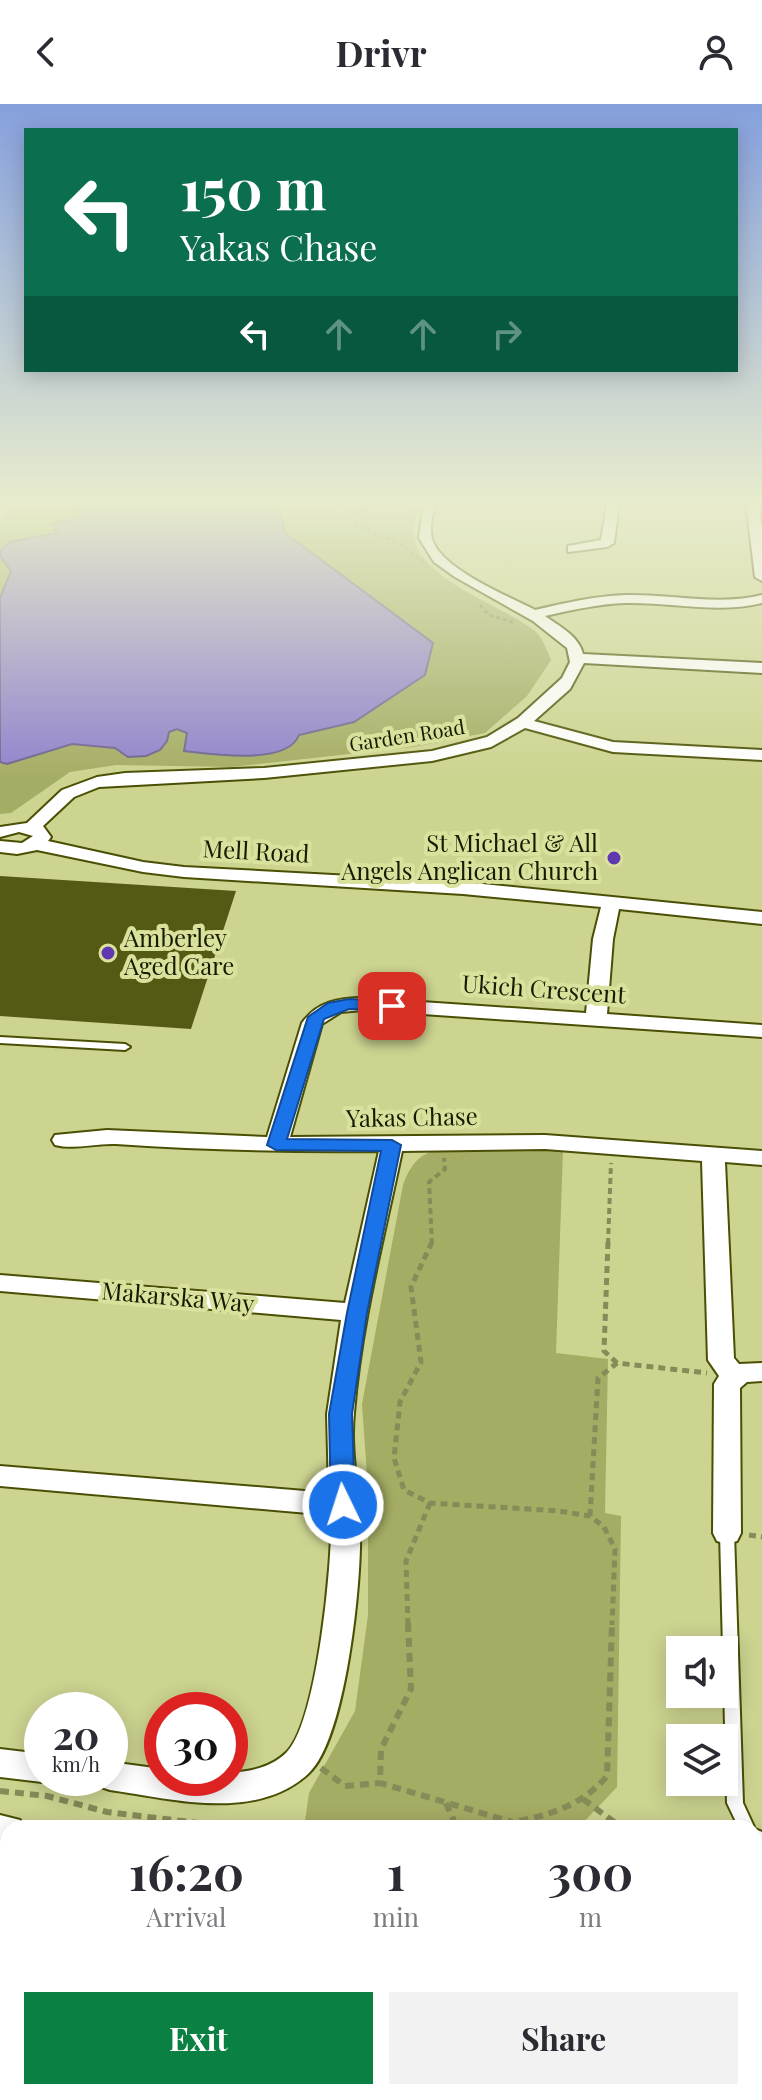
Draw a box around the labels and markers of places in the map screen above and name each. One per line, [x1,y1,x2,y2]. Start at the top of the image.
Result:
place label: St Michael & All Angels Anglican Church [340,826,598,886]
marker: St Michael & All Angels Anglican Church [605,849,623,867]
place label: Amberley Aged Care [123,921,234,981]
marker: Amberley Aged Care [99,944,117,962]
pin [358,972,426,1040]

